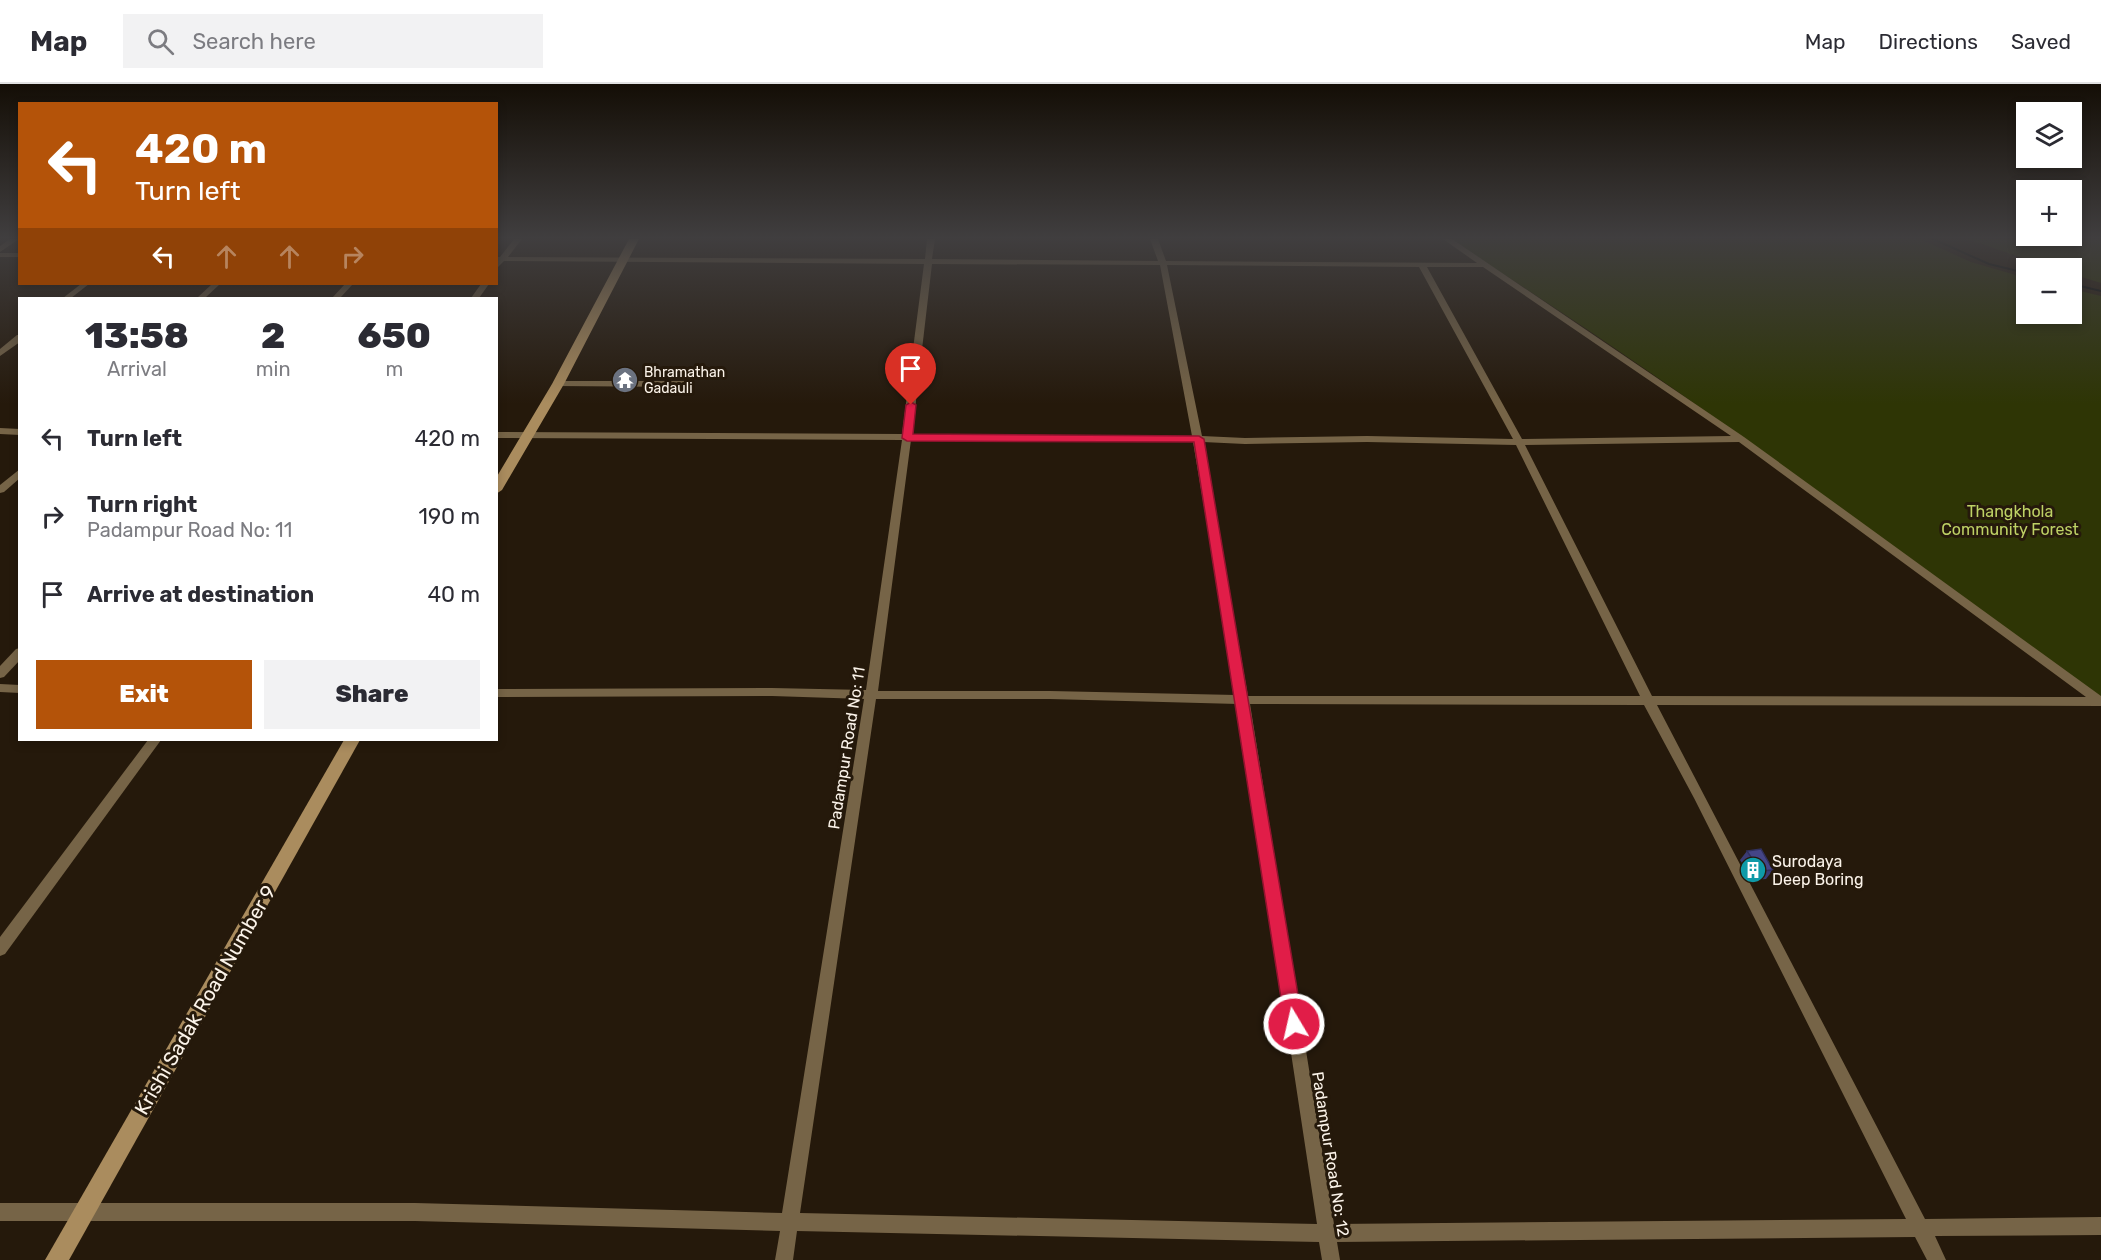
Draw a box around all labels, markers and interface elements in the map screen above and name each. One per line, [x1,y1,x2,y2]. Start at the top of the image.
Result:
search box [123,14,543,68]
text: Map [30,25,87,58]
icon: search [144,25,177,58]
text: Search here [192,28,316,55]
text: Map [1805,29,1846,54]
text: Directions [1879,29,1978,54]
text: Saved [2011,29,2071,54]
map controls [2016,102,2082,324]
button: layers [2016,102,2082,168]
text: 420 m [135,124,267,174]
icon: left [36,126,114,204]
text: Turn left [135,175,240,207]
button: + [2016,180,2082,246]
icon: left [147,240,180,273]
icon: ahead [210,240,243,273]
icon: ahead [273,240,306,273]
icon: right [336,240,369,273]
button: − [2016,258,2082,324]
text: 13:58 [85,314,189,357]
text: 2 [261,314,285,357]
text: 650 [358,314,431,357]
pin [885,343,936,405]
icon: arrive [894,352,927,385]
text: Arrival [107,357,167,381]
text: min [256,357,291,381]
text: m [385,357,403,381]
place label: Bhramathan Gadauli [644,364,725,397]
temple icon: Bhramathan Gadauli [610,365,640,395]
icon: left [36,422,69,455]
text: Turn left [87,425,182,452]
text: 420 m [415,425,480,452]
text: Turn right [87,491,197,518]
icon: right [36,500,69,533]
park label: Thangkhola Community Forest [1941,502,2079,539]
text: 190 m [419,503,480,530]
text: Padampur Road No: 11 [87,518,292,542]
icon: arrive [36,578,69,611]
text: Arrive at destination [87,581,314,608]
text: 40 m [427,581,480,608]
button: Exit [36,660,252,729]
button: Share [264,660,480,729]
street label: Padampur Road No: 11 [824,666,869,831]
place label: Surodaya Deep Boring [1772,852,1863,889]
building icon: Surodaya Deep Boring [1738,855,1768,885]
street label: Krishi Sadak Road Number 9 [129,881,281,1119]
position arrow [1262,992,1326,1056]
street label: Padampur Road No: 12 [1308,1070,1353,1238]

